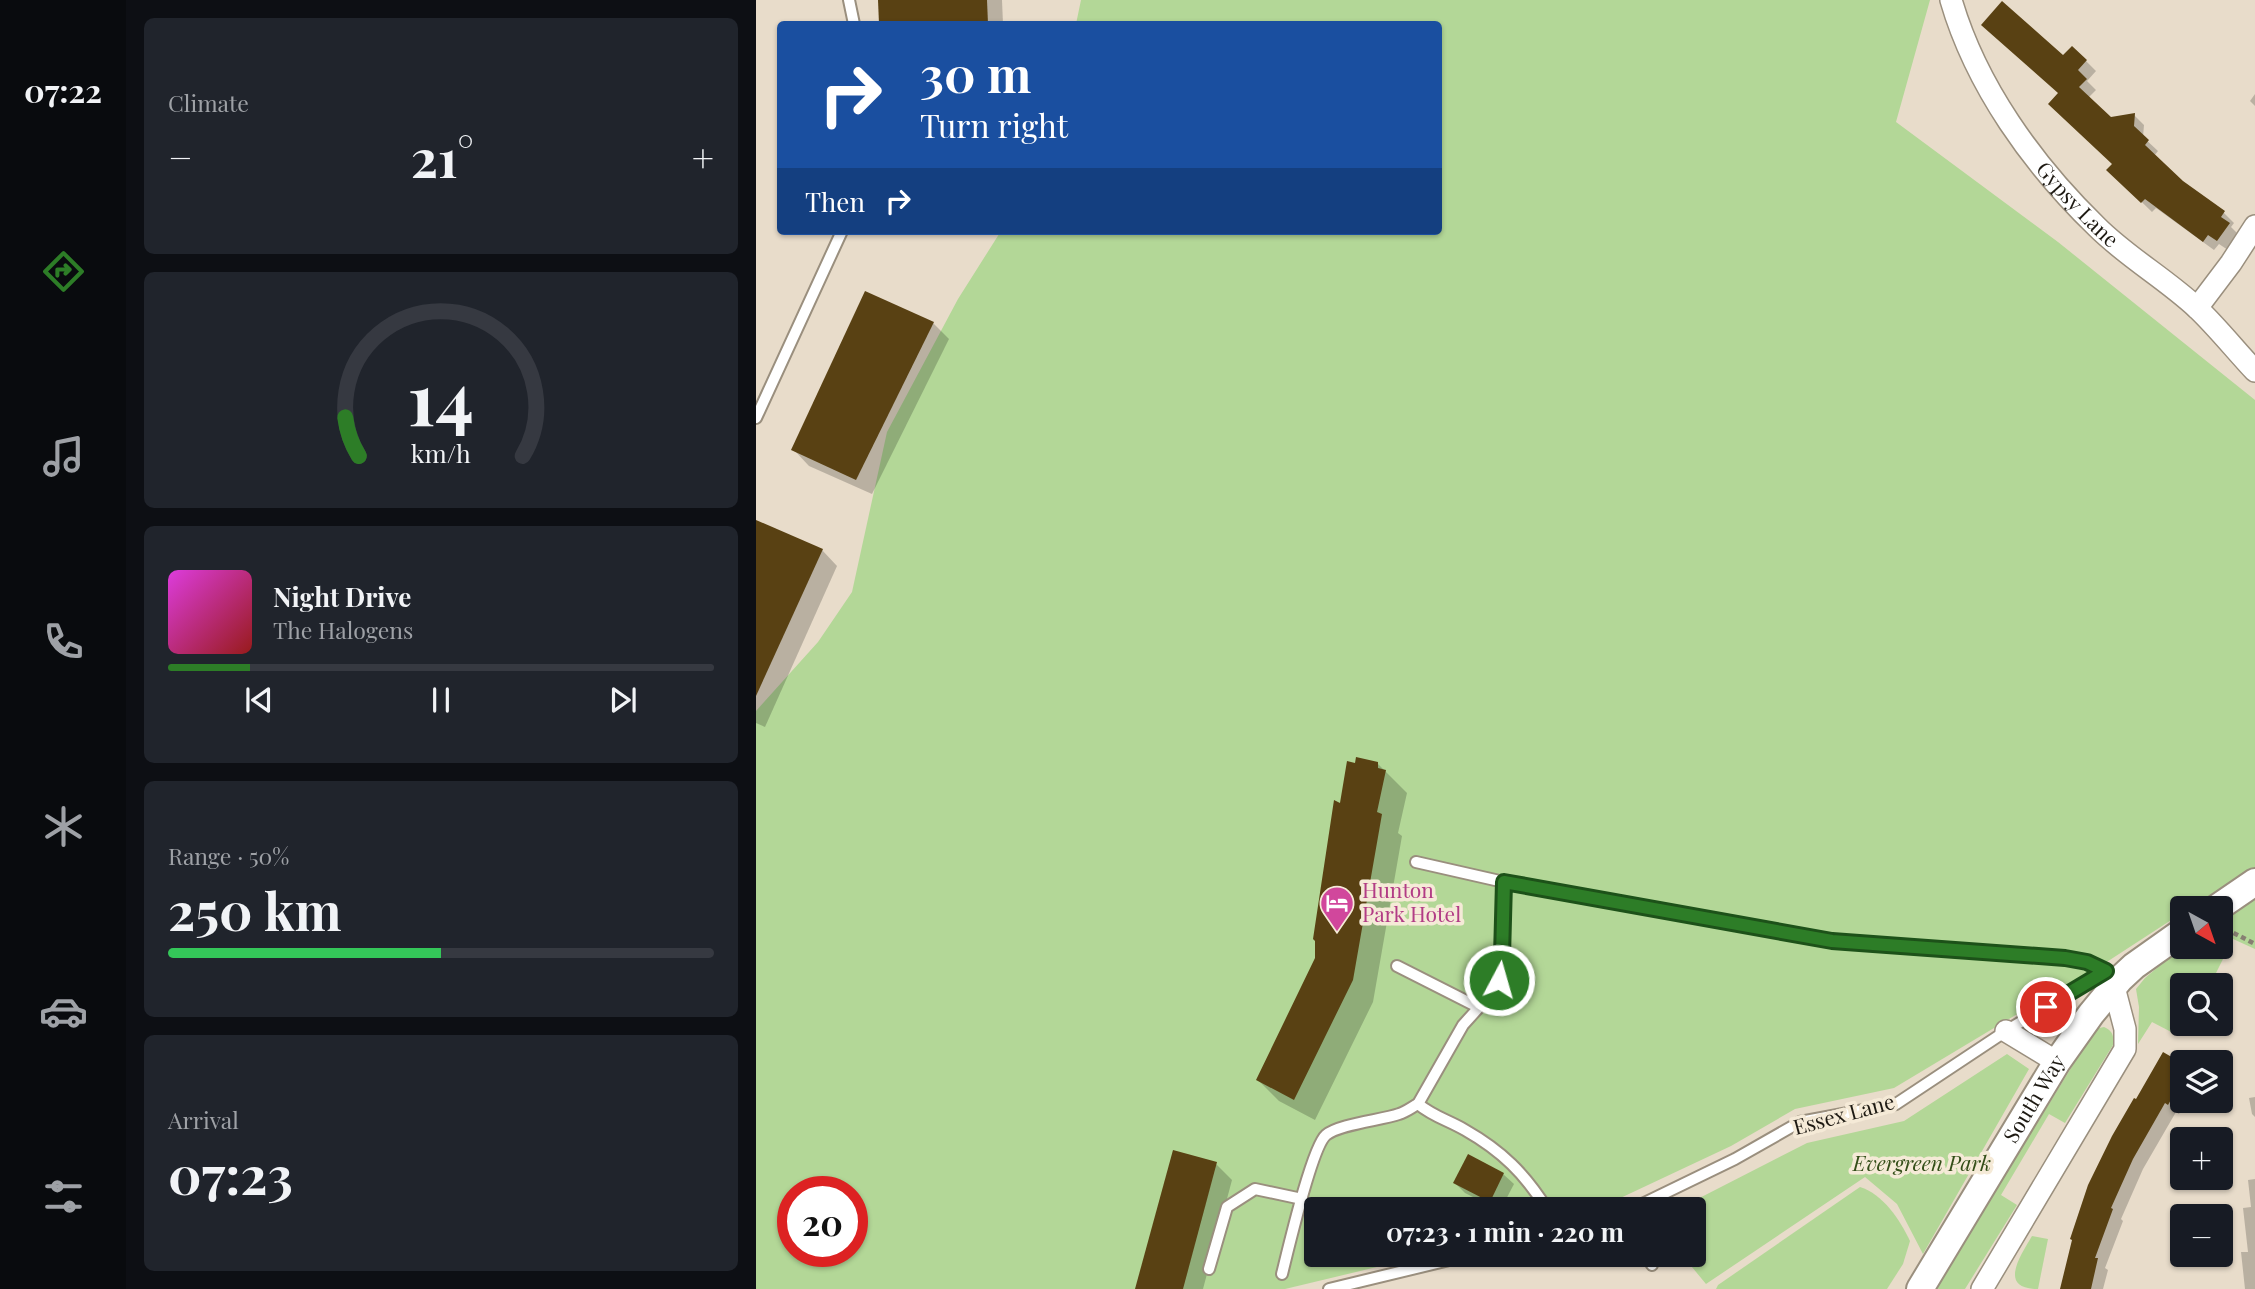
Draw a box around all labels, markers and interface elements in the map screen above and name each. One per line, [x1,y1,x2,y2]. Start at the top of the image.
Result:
text: 30 m [920,40,1031,105]
icon: right [805,49,896,140]
text: 07:22 [24,68,102,111]
text: Climate [168,87,249,118]
text: Turn right [920,103,1068,146]
text: 21° [411,122,474,191]
text: − [168,131,193,182]
text: + [692,131,714,182]
street label: Gypsy Lane [2031,155,2125,252]
icon: right [879,182,917,220]
text: Then [805,184,865,219]
icon: directions [39,247,88,296]
text: 14 [408,348,474,445]
icon: music [39,432,88,481]
text: km/h [411,436,471,469]
text: Night Drive [273,579,411,614]
text: The Halogens [273,614,413,645]
icon: phone [39,617,88,666]
icon: previous [240,681,278,719]
icon: pause [422,681,460,719]
icon: next [604,681,642,719]
icon: climate [39,802,88,851]
text: Range · 50% [168,840,289,871]
text: 250 km [168,875,342,944]
place label: Hunton Park Hotel [1362,875,1461,927]
hotel icon: Hunton Park Hotel [1318,884,1356,933]
north arrow [2170,896,2233,959]
map controls [2170,896,2233,1267]
position arrow [1462,943,1536,1017]
button: search [2170,973,2233,1036]
pin [2016,977,2076,1037]
icon: car [39,987,88,1036]
icon: arrive [2027,988,2065,1026]
street label: South Way [1996,1048,2071,1147]
button: layers [2170,1050,2233,1113]
street label: Essex Lane [1790,1086,1897,1140]
text: Arrival [168,1104,239,1135]
button: + [2170,1127,2233,1190]
text: 07:23 [168,1139,293,1208]
park label: Evergreen Park [1852,1148,1991,1176]
icon: filters [39,1172,88,1221]
speed limit sign: 20 [777,1176,868,1267]
button: − [2170,1204,2233,1267]
text: 07:23 · 1 min · 220 m [1386,1214,1624,1249]

